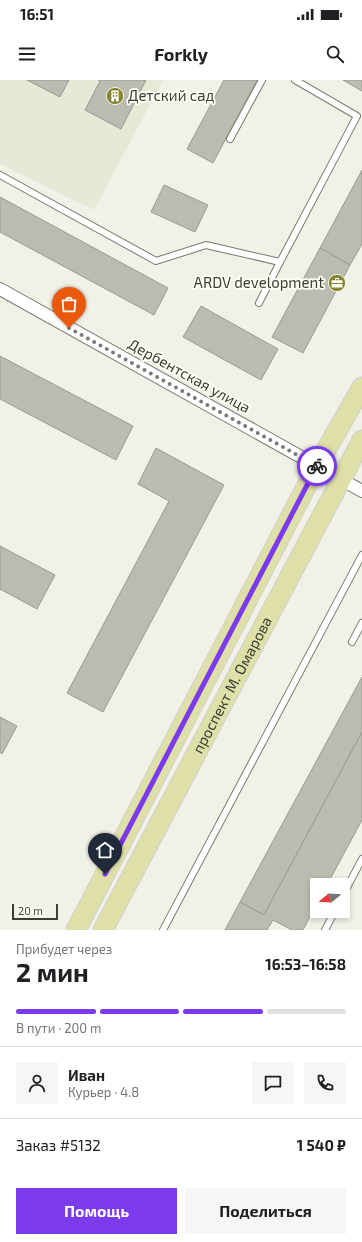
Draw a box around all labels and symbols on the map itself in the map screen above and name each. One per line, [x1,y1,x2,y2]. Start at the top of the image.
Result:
building icon: Детский сад [105,86,125,106]
place label: Детский сад [128,86,214,104]
place label: ARDV development [194,273,324,291]
office icon: ARDV development [327,273,347,293]
pin [52,287,86,328]
street label: Дербентская улица [125,334,254,417]
courier [297,446,337,486]
street label: проспект М. Омарова [188,613,275,756]
pin [88,833,122,874]
north arrow [310,878,350,918]
scale bar [12,902,58,921]

